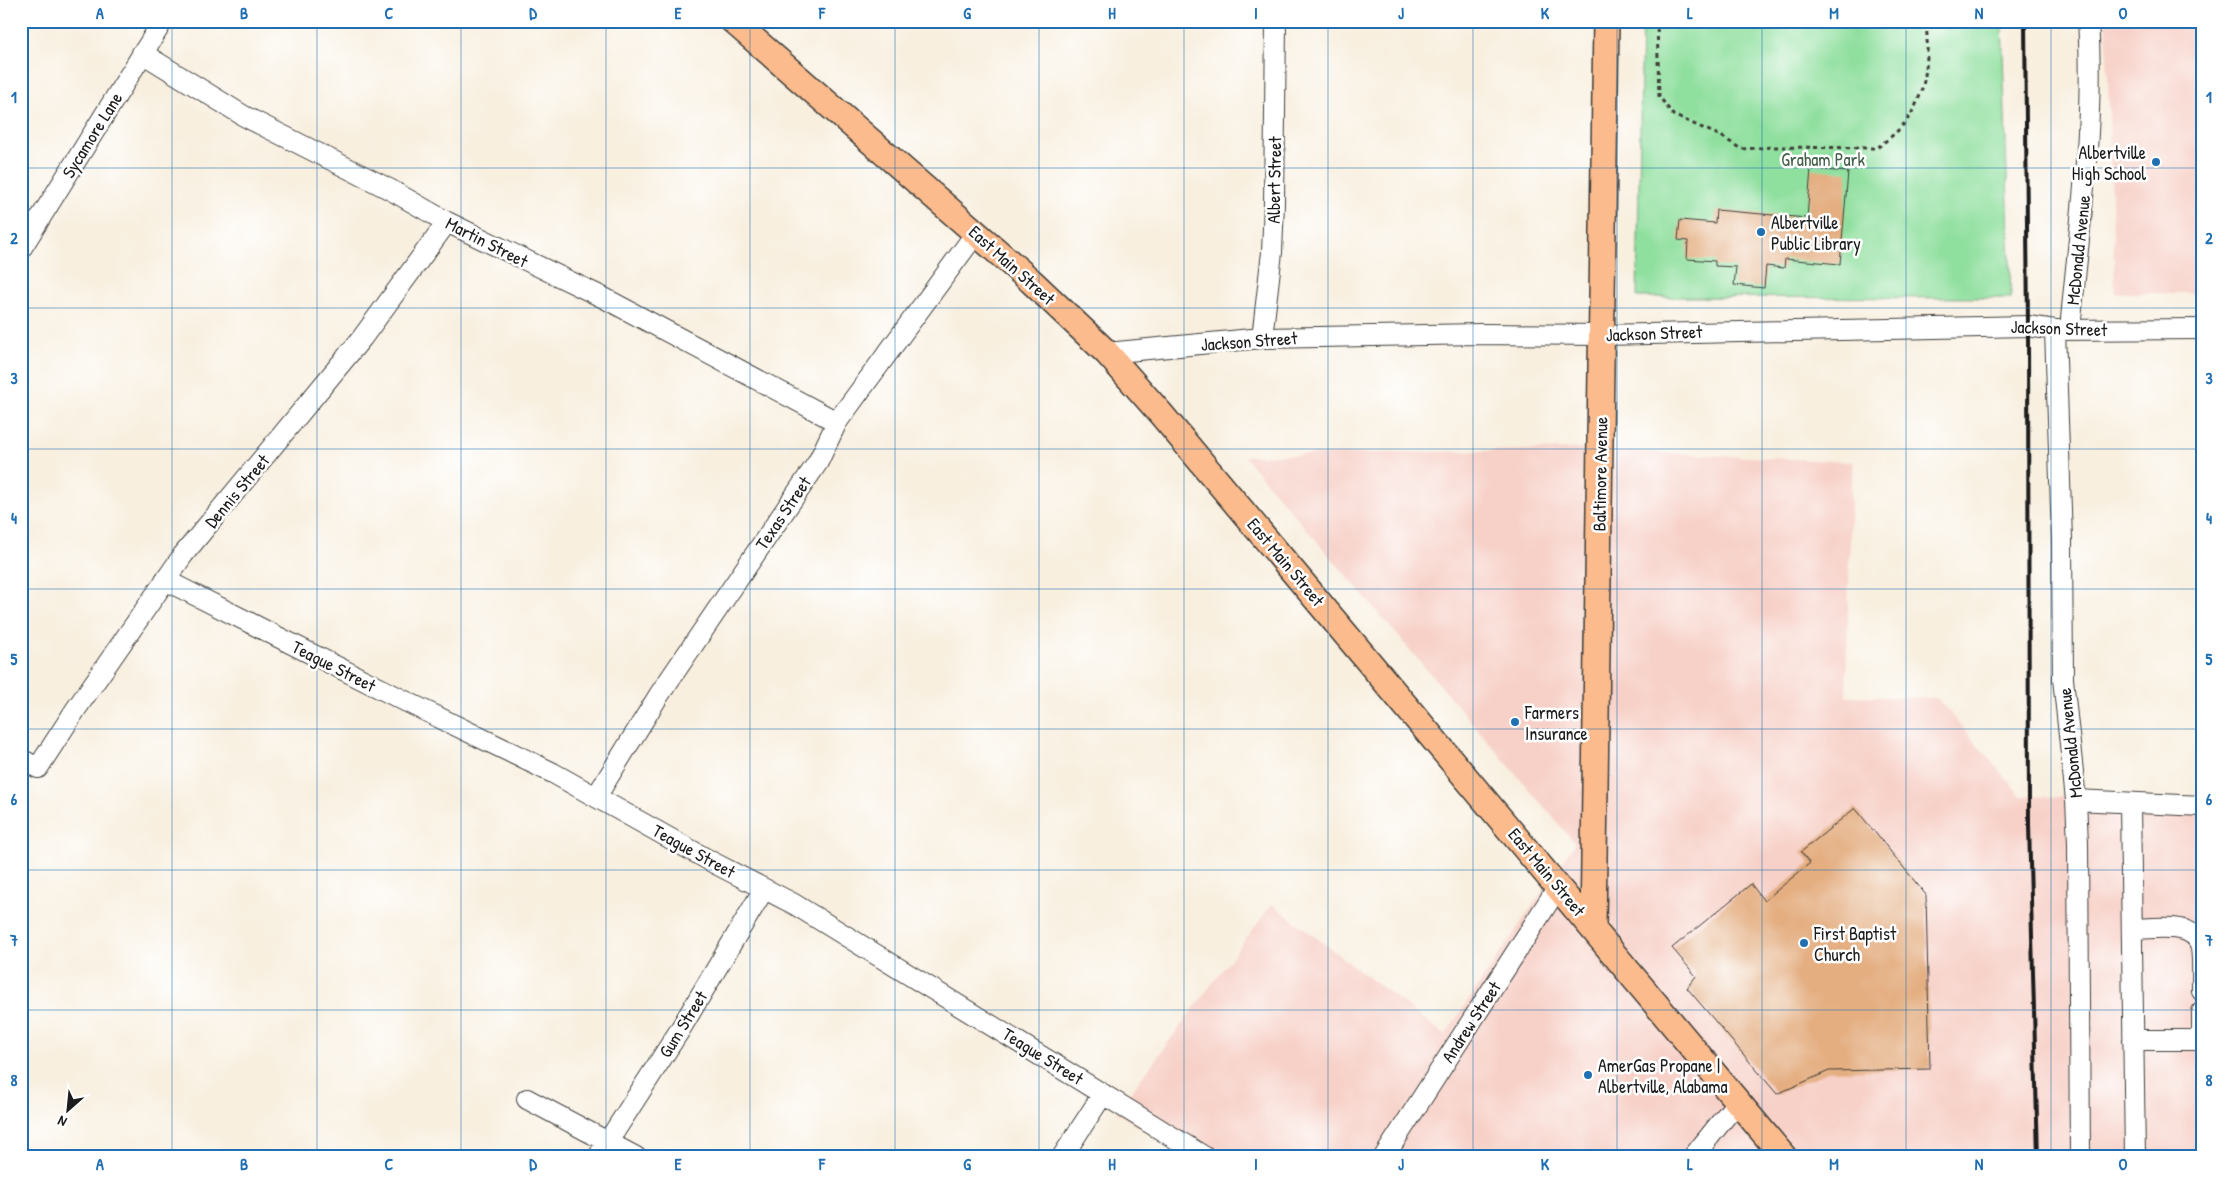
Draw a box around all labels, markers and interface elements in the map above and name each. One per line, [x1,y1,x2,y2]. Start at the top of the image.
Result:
text: A [96,2,104,24]
text: B [240,2,248,24]
text: C [385,2,394,24]
text: D [529,2,537,24]
text: E [674,2,682,24]
text: F [818,2,826,24]
text: G [963,2,971,24]
text: H [1108,2,1116,24]
text: I [1254,2,1258,24]
text: J [1398,2,1404,24]
text: K [1541,2,1550,24]
text: L [1687,2,1693,24]
text: M [1829,2,1839,24]
text: N [1975,2,1984,24]
text: O [2119,2,2128,24]
text: 1 [11,86,17,108]
text: 1 [2206,86,2212,108]
street label: Sycamore Lane [56,87,128,183]
street label: Albert Street [1261,135,1287,224]
place label: Albertville High School [2072,140,2146,186]
park label: Graham Park [1781,147,1865,172]
marker: Albertville High School [2150,156,2162,168]
street label: McDonald Avenue [2060,194,2096,306]
place label: Albertville Public Library [1771,210,1861,256]
street label: Martin Street [442,211,533,274]
street label: East Main Street [963,219,1061,311]
marker: Albertville Public Library [1755,226,1767,238]
text: 2 [10,227,18,249]
text: 2 [2205,227,2213,249]
street label: Jackson Street [2010,314,2108,342]
street label: Jackson Street [1605,319,1703,347]
street label: Jackson Street [1200,325,1299,357]
text: 3 [10,367,18,389]
text: 3 [2205,367,2213,389]
street label: Baltimore Avenue [1587,417,1613,531]
street label: Dennis Street [199,448,276,533]
street label: Texas Street [749,471,817,555]
text: 4 [11,507,17,529]
text: 4 [2206,507,2212,529]
street label: East Main Street [1242,512,1331,612]
street label: Teague Street [288,634,381,698]
text: 5 [11,648,18,670]
text: 5 [2206,648,2213,670]
street label: McDonald Avenue [2052,687,2088,799]
place label: Farmers Insurance [1524,700,1588,746]
marker: Farmers Insurance [1509,716,1521,728]
text: 6 [11,788,18,810]
text: 6 [2206,788,2213,810]
street label: Teague Street [648,818,741,884]
street label: East Main Street [1503,822,1592,922]
place label: First Baptist Church [1813,921,1897,967]
text: 7 [9,929,18,951]
text: 7 [2204,929,2213,951]
marker: First Baptist Church [1798,937,1810,949]
street label: Andrew Street [1435,976,1507,1068]
street label: Gum Street [653,985,714,1062]
street label: Teague Street [998,1021,1089,1091]
place label: AmerGas Propane | Albertville, Alabama [1598,1053,1728,1099]
text: 8 [11,1069,18,1091]
marker: AmerGas Propane | Albertville, Alabama [1582,1069,1594,1081]
text: 8 [2206,1069,2213,1091]
north arrow [42,1086,92,1136]
text: N [54,1112,70,1132]
text: A [96,1153,104,1175]
text: B [240,1153,248,1175]
text: C [385,1153,394,1175]
text: D [529,1153,537,1175]
text: E [674,1153,682,1175]
text: F [818,1153,826,1175]
text: G [963,1153,971,1175]
text: H [1108,1153,1116,1175]
text: I [1254,1153,1258,1175]
text: J [1398,1153,1404,1175]
text: K [1541,1153,1550,1175]
text: L [1687,1153,1693,1175]
text: M [1829,1153,1839,1175]
text: N [1975,1153,1984,1175]
text: O [2119,1153,2128,1175]

